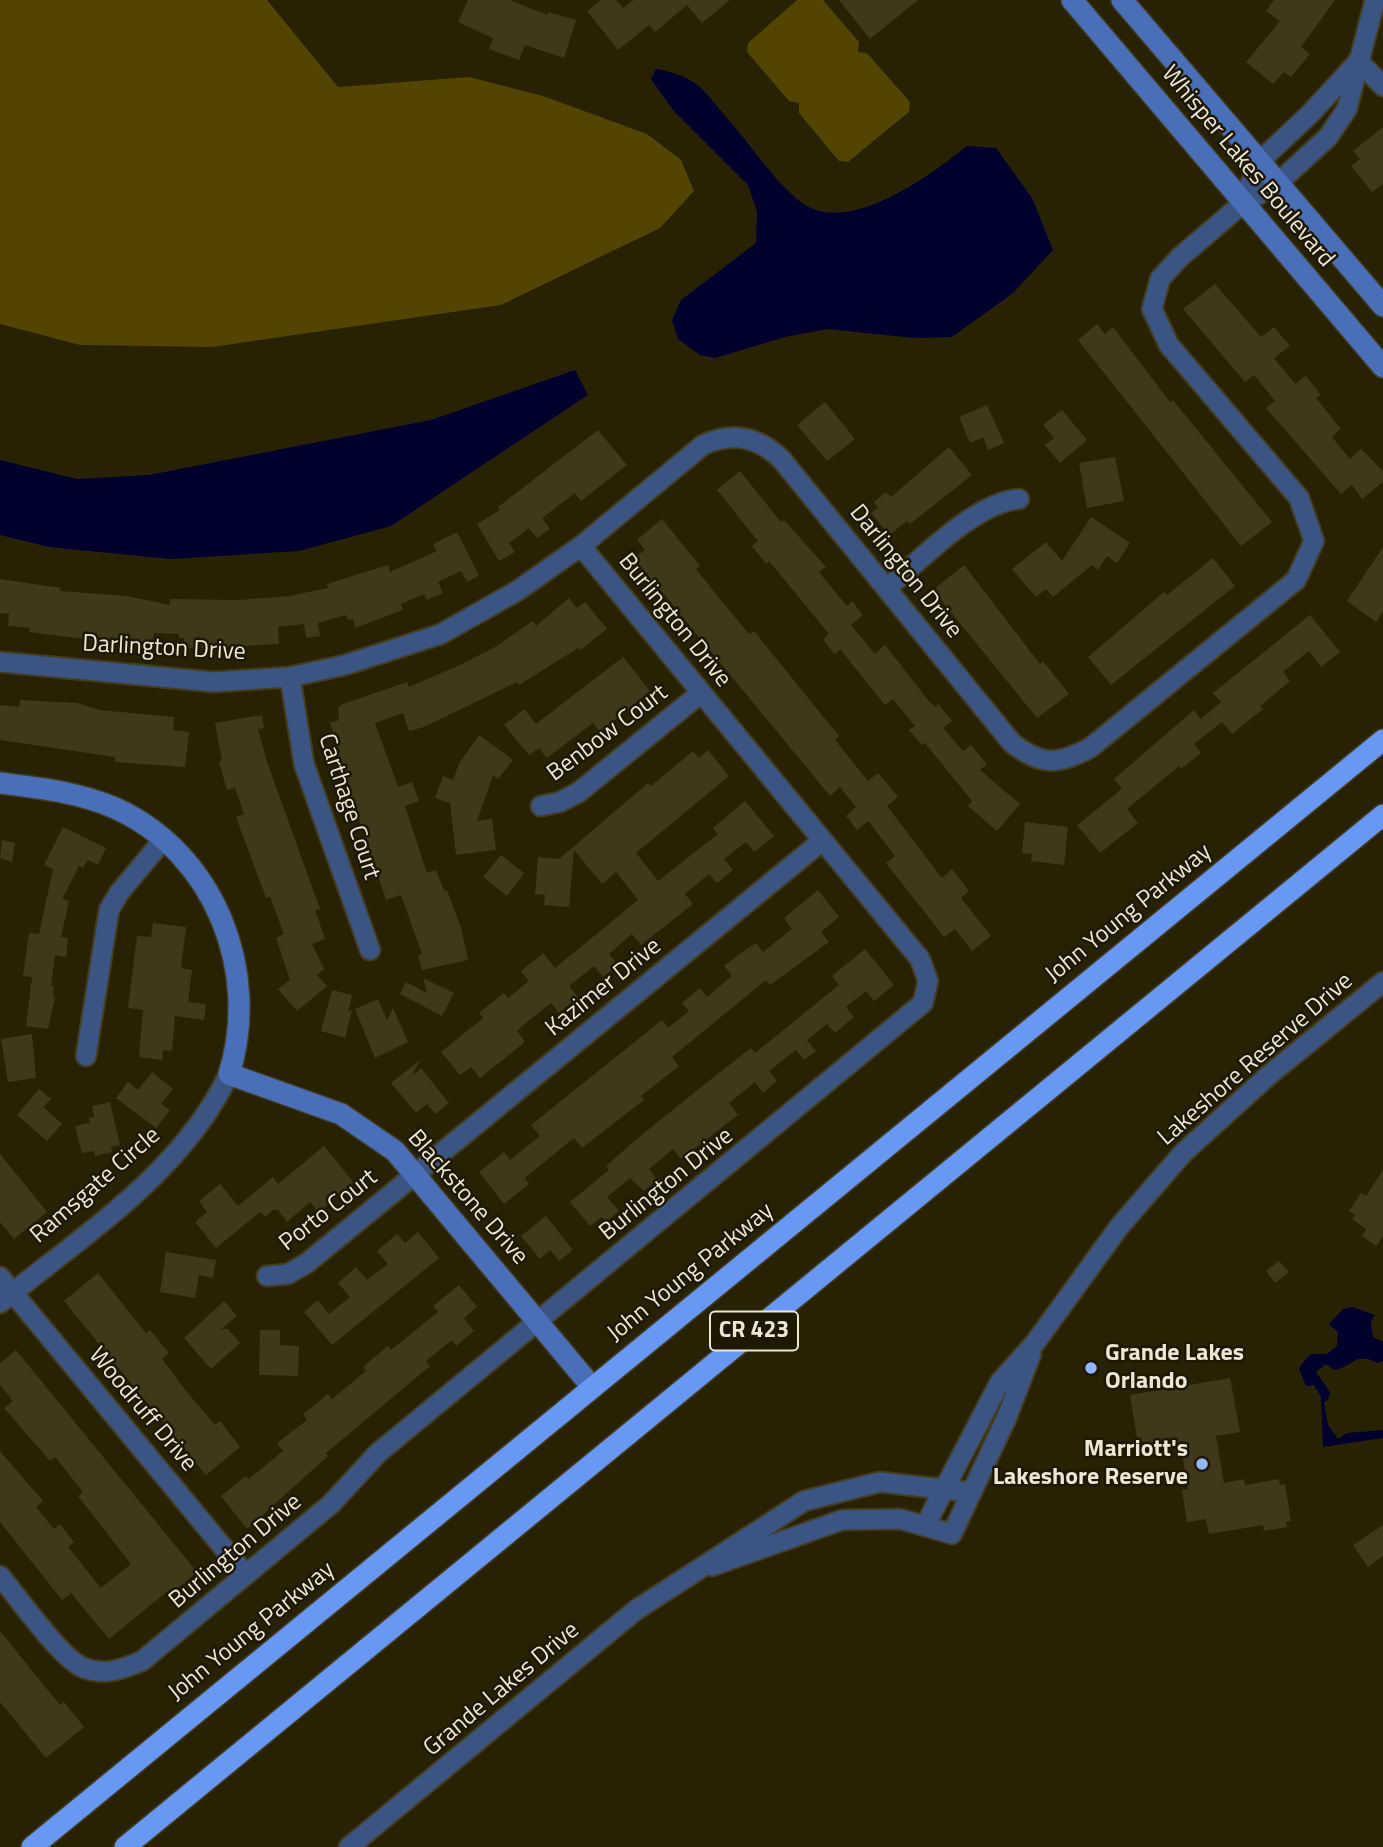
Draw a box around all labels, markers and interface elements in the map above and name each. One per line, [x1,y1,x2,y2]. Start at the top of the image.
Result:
street label: Whisper Lakes Boulevard [1154,60,1340,274]
street label: Darlington Drive [842,499,968,645]
street label: Burlington Drive [611,548,737,694]
street label: Darlington Drive [82,630,246,668]
street label: Benbow Court [542,679,674,789]
street label: Carthage Court [311,731,385,883]
street label: John Young Parkway [1040,838,1218,990]
street label: Kazimer Drive [540,933,668,1043]
street label: Lakeshore Reserve Drive [1153,968,1359,1152]
street label: Ramsgate Circle [25,1122,167,1250]
street label: Burlington Drive [594,1122,740,1248]
street label: Blackstone Drive [401,1125,533,1271]
street label: Porto Court [274,1164,384,1258]
street label: John Young Parkway [602,1197,780,1349]
road number: CR 423 [710,1312,798,1350]
place label: Grande Lakes Orlando [1105,1340,1244,1396]
street label: Woodruff Drive [82,1342,202,1478]
marker: Grande Lakes Orlando [1083,1360,1099,1376]
place label: Marriott's Lakeshore Reserve [993,1436,1188,1492]
marker: Marriott's Lakeshore Reserve [1194,1456,1210,1472]
street label: Burlington Drive [164,1488,308,1616]
street label: John Young Parkway [163,1556,341,1708]
street label: Grande Lakes Drive [418,1617,586,1763]

